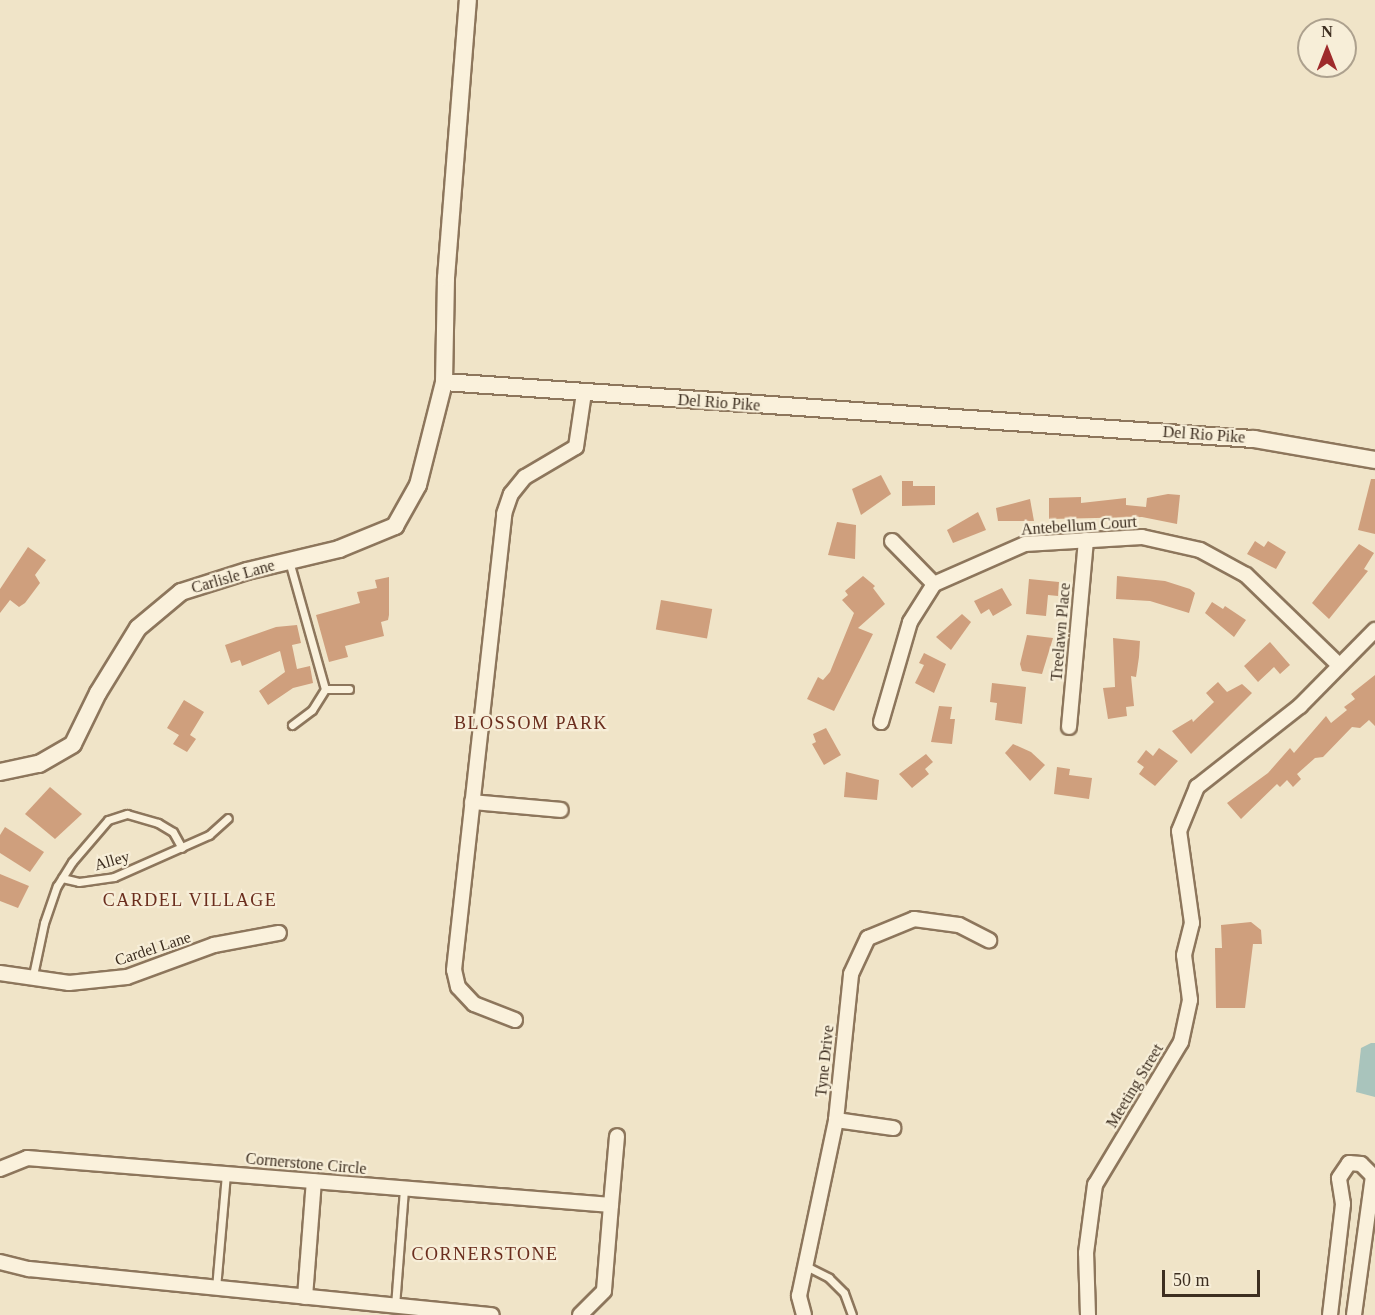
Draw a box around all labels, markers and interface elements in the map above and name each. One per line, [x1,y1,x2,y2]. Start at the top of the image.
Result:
north arrow [1297,18,1357,78]
text: N [1321,23,1333,40]
street label: Del Rio Pike [677,391,761,415]
street label: Del Rio Pike [1162,423,1246,447]
street label: Antebellum Court [1020,512,1138,540]
street label: Carlisle Lane [189,556,277,598]
street label: Treelawn Place [1047,582,1075,682]
district label: BLOSSOM PARK [454,712,608,734]
street label: Alley [92,847,132,875]
district label: CARDEL VILLAGE [102,889,278,911]
street label: Cardel Lane [113,928,193,970]
street label: Tyne Drive [812,1024,838,1098]
street label: Meeting Street [1102,1040,1168,1132]
street label: Cornerstone Circle [245,1149,367,1179]
district label: CORNERSTONE [411,1243,559,1265]
scale bar [1165,1258,1262,1296]
text: 50 m [1173,1270,1210,1290]

